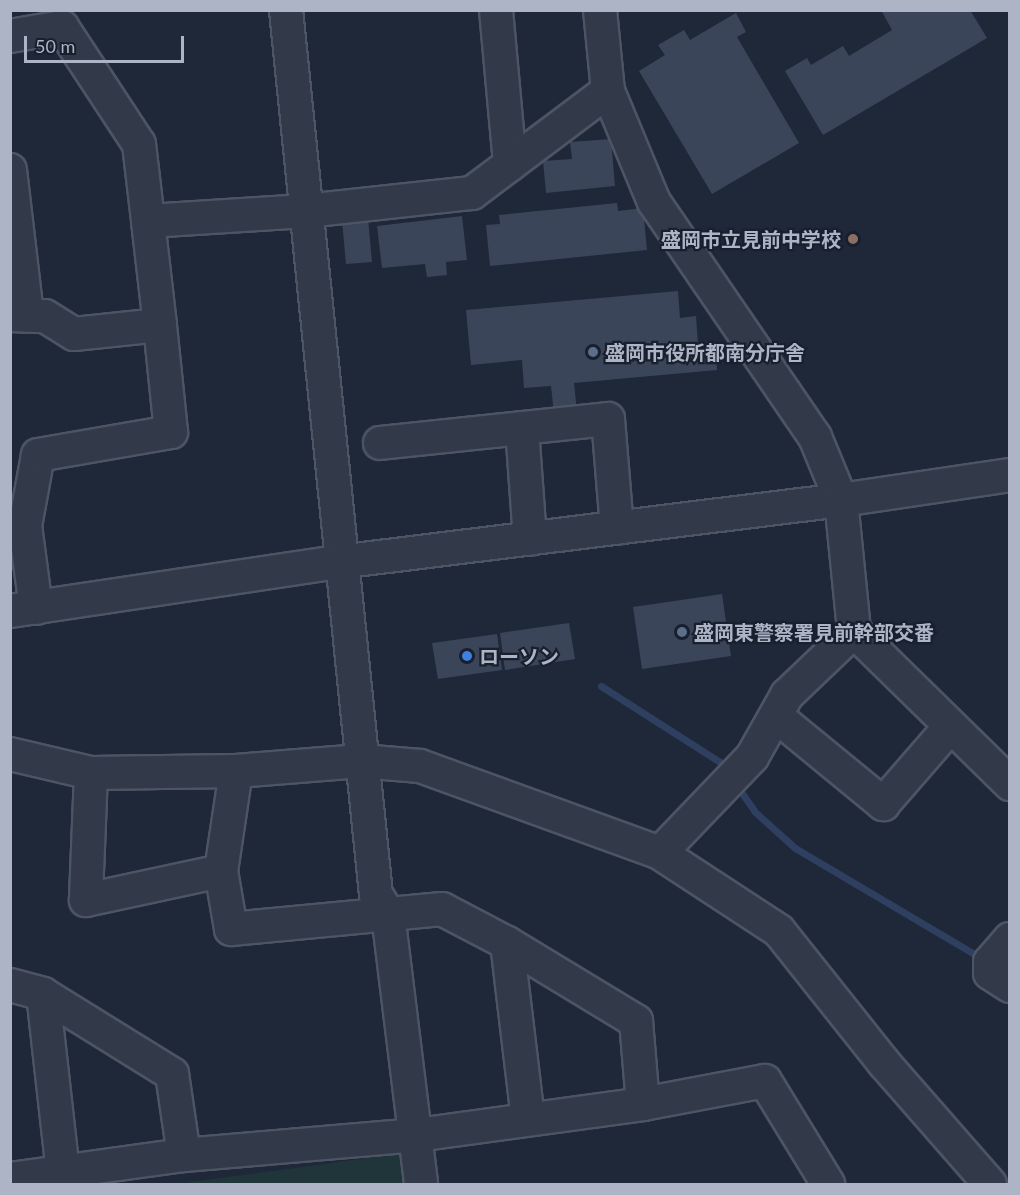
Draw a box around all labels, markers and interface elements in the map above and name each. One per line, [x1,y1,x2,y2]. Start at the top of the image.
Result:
scale bar [27,24,188,62]
text: 50 m [35,35,75,57]
place label: 盛岡市立見前中学校 [661,227,841,251]
marker: 盛岡市立見前中学校 [846,232,860,246]
place label: 盛岡市役所都南分庁舎 [605,340,805,364]
marker: 盛岡市役所都南分庁舎 [586,345,600,359]
place label: 盛岡東警察署見前幹部交番 [694,620,934,644]
marker: 盛岡東警察署見前幹部交番 [675,625,689,639]
place label: ローソン [479,644,559,668]
marker: ローソン [460,649,474,663]

